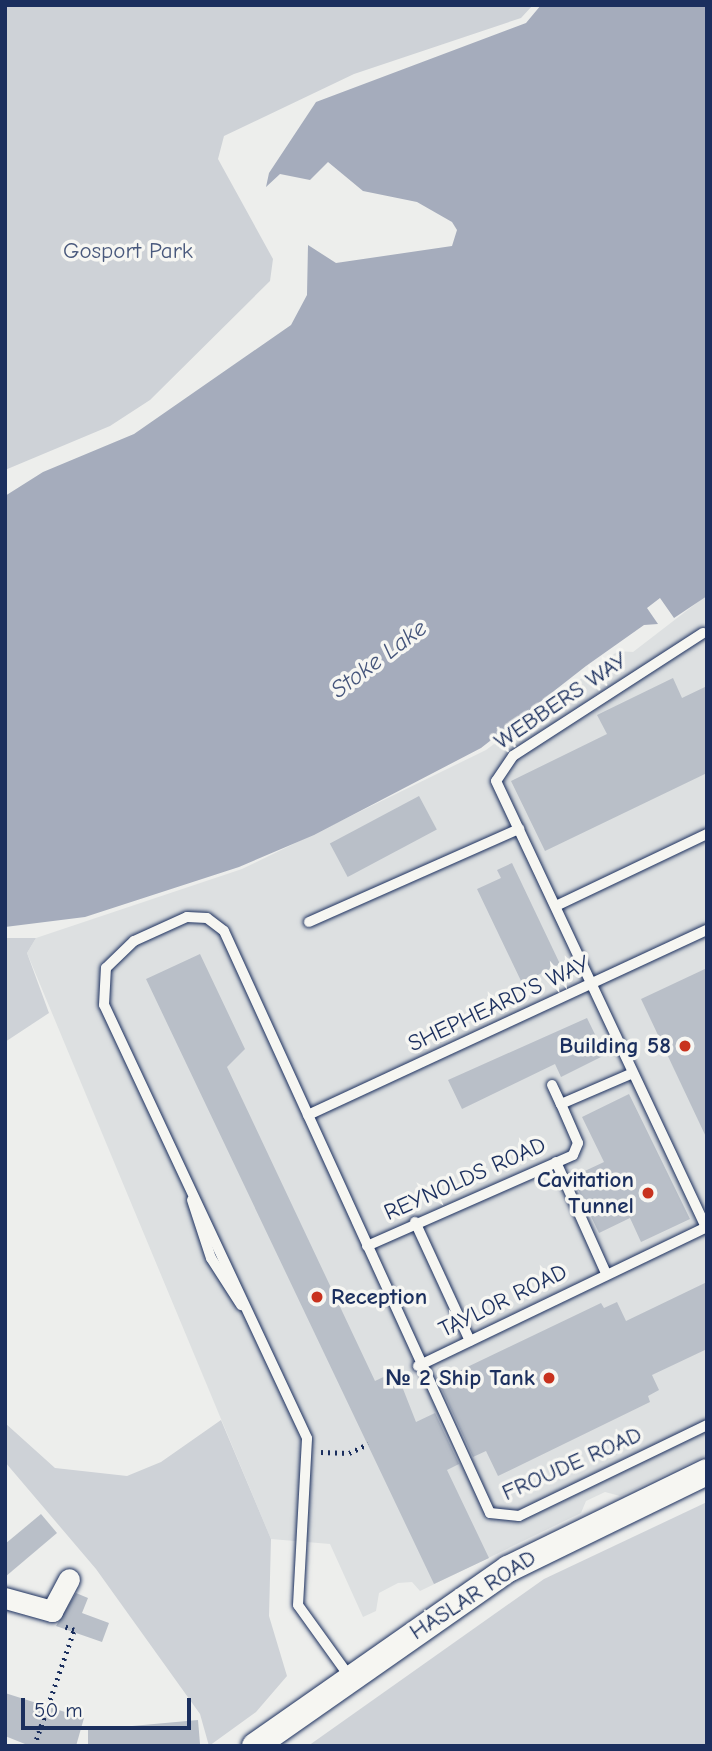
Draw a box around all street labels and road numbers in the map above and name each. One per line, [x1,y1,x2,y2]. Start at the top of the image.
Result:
street label: WEBBERS WAY [489,646,633,756]
street label: SHEPHEARD'S WAY [404,950,594,1058]
street label: REYNOLDS ROAD [380,1131,550,1227]
street label: TAYLOR ROAD [435,1258,571,1344]
street label: FROUDE ROAD [498,1421,646,1507]
street label: HASLAR ROAD [405,1544,541,1646]

